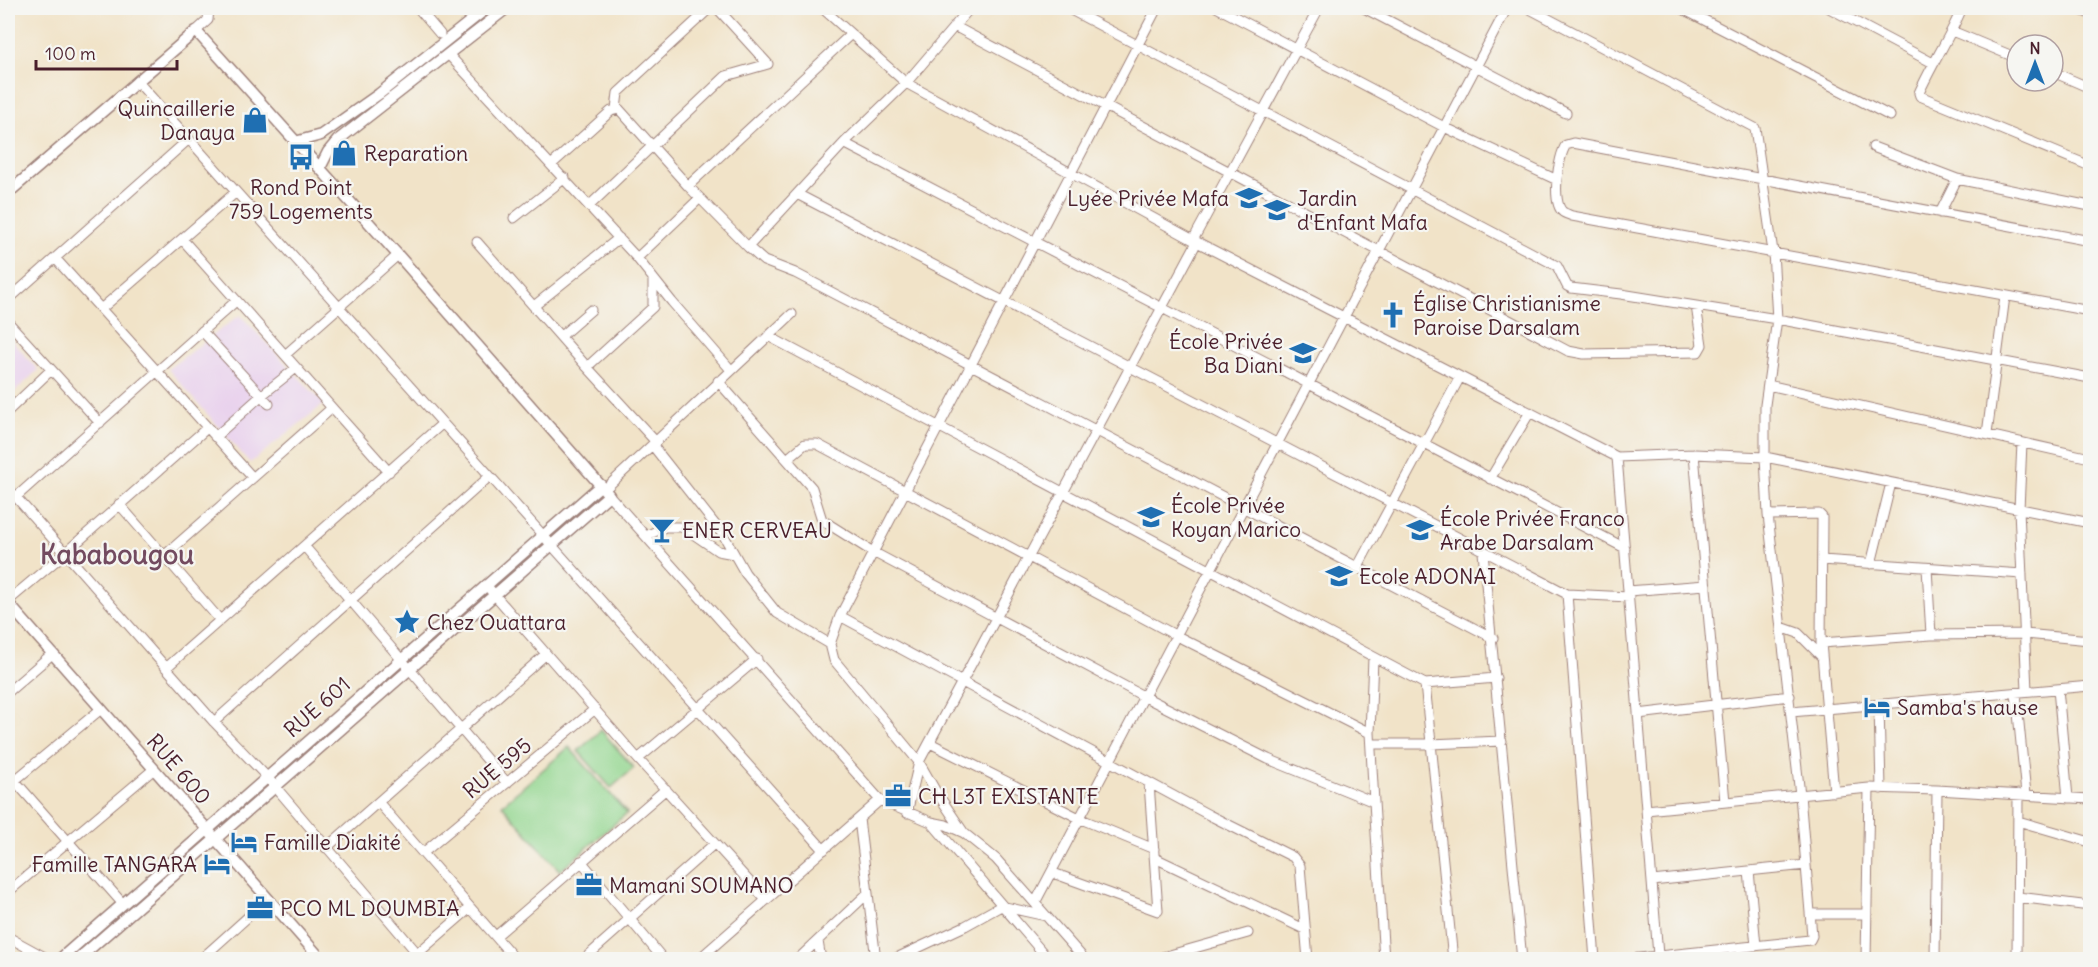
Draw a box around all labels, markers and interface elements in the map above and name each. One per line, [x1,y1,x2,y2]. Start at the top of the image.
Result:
scale bar [36,33,177,71]
north arrow [2005,33,2065,93]
text: N [2029,38,2041,58]
text: 100 m [45,42,96,65]
place label: Quincaillerie Danaya [118,95,235,146]
shop icon: Quincaillerie Danaya [240,105,270,135]
shop icon: Reparation [329,138,359,168]
place label: Reparation [364,140,468,167]
bus stop icon: Rond Point 759 Logements [286,142,316,172]
place label: Rond Point 759 Logements [229,174,373,225]
school or university icon: Lyée Privée Mafa [1234,183,1264,213]
place label: Lyée Privée Mafa [1067,185,1229,212]
place label: Jardin d'Enfant Mafa [1297,185,1428,236]
school or university icon: Jardin d'Enfant Mafa [1262,195,1292,225]
place label: Église Christianisme Paroise Darsalam [1413,290,1601,341]
church icon: Église Christianisme Paroise Darsalam [1378,300,1408,330]
place label: École Privée Ba Diani [1169,328,1283,379]
school or university icon: École Privée Ba Diani [1288,338,1318,368]
place label: École Privée Koyan Marico [1171,492,1301,543]
school or university icon: École Privée Koyan Marico [1136,502,1166,532]
place label: École Privée Franco Arabe Darsalam [1440,505,1625,556]
bar icon: ENER CERVEAU [647,515,677,545]
school or university icon: École Privée Franco Arabe Darsalam [1405,515,1435,545]
place label: ENER CERVEAU [682,517,832,544]
district label: Kababougou [40,537,194,571]
school or university icon: Ecole ADONAI [1324,561,1354,591]
place label: Ecole ADONAI [1359,563,1496,590]
place icon: Chez Ouattara [392,607,422,637]
place label: Chez Ouattara [427,609,566,636]
street label: RUE 601 [278,671,356,743]
hotel icon: Samba's hause [1862,692,1892,722]
place label: Samba's hause [1897,694,2038,721]
street label: RUE 600 [141,728,217,810]
street label: RUE 595 [457,732,537,804]
office icon: CH L3T EXISTANTE [883,781,913,811]
place label: CH L3T EXISTANTE [918,783,1099,810]
hotel icon: Famille Diakité [229,827,259,857]
place label: Famille Diakité [264,829,401,856]
hotel icon: Famille TANGARA [202,849,232,879]
place label: Famille TANGARA [32,851,197,878]
office icon: Mamani SOUMANO [574,870,604,900]
place label: Mamani SOUMANO [609,872,794,899]
office icon: PCO ML DOUMBIA [245,893,275,923]
place label: PCO ML DOUMBIA [280,895,460,922]

